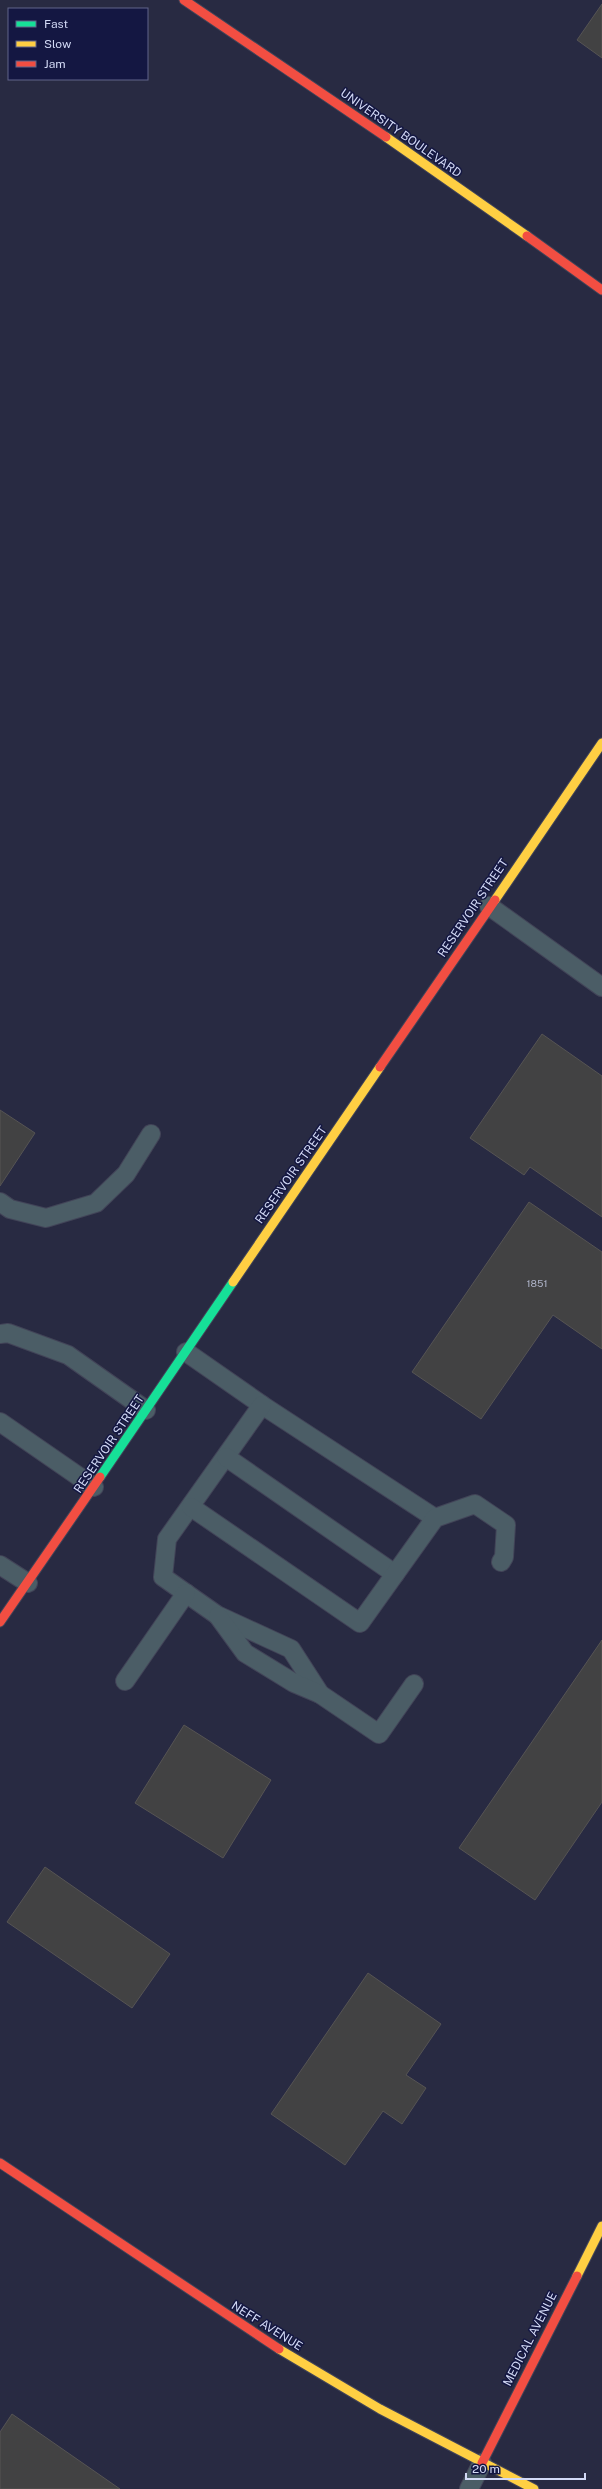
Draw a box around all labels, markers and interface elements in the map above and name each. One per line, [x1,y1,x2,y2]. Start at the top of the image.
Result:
legend [8,8,148,80]
text: Fast [44,17,69,31]
text: Slow [44,37,72,51]
text: Jam [44,57,66,71]
street label: UNIVERSITY BOULEVARD [338,86,464,180]
street label: RESERVOIR STREET [435,856,511,960]
street label: RESERVOIR STREET [252,1124,330,1226]
house number: 1851 [526,1277,548,1289]
street label: RESERVOIR STREET [71,1392,147,1496]
street label: MEDICAL AVENUE [500,2290,560,2388]
street label: NEFF AVENUE [229,2299,305,2353]
scale bar [466,2455,585,2481]
text: 20 m [472,2462,500,2476]

